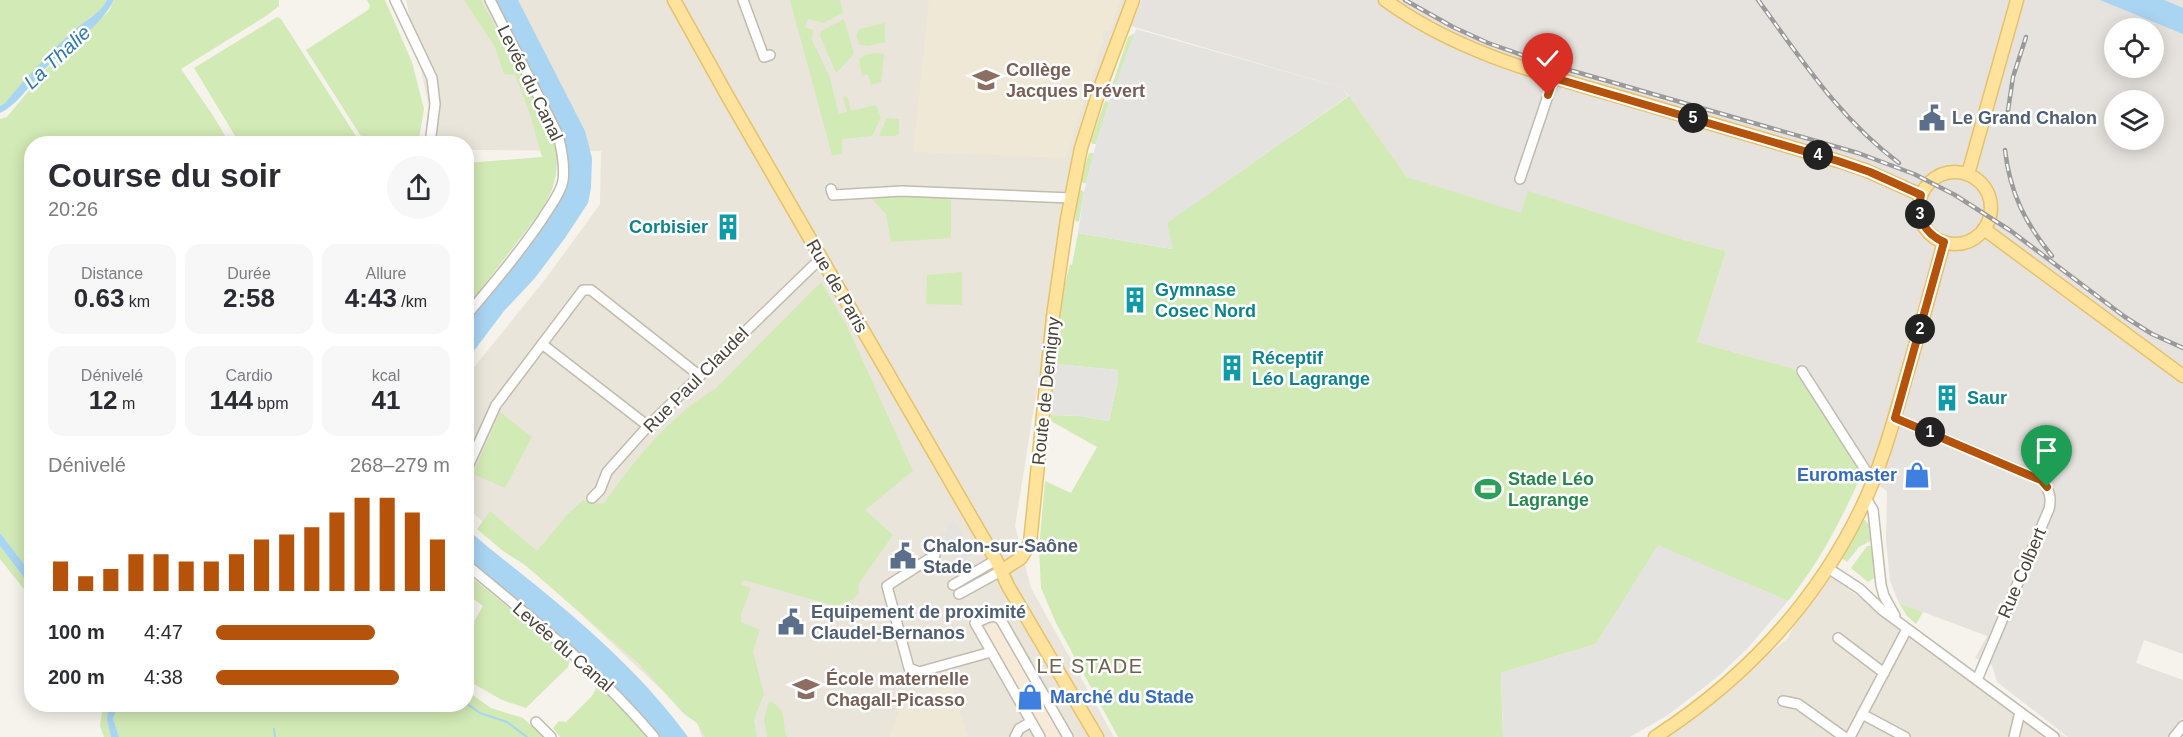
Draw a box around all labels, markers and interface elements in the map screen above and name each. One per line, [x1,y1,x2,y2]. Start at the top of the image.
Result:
map controls [2104,18,2164,150]
button: locate [2104,18,2164,78]
water label: La Thalie [19,21,95,93]
street label: Levée du Canal [493,22,567,144]
pin [1522,33,1573,95]
icon: check [1531,42,1564,75]
place label: Collège Jacques Prévert [1006,60,1145,101]
school or university icon: Collège Jacques Prévert [971,65,1001,95]
button: layers [2104,90,2164,150]
pin: 5 [1678,103,1708,133]
public building icon: Le Grand Chalon [1917,103,1947,133]
place label: Le Grand Chalon [1952,108,2097,128]
text: 5 [1689,109,1697,126]
pin: 4 [1803,140,1833,170]
text: 4 [1814,146,1822,163]
button: share [387,156,450,219]
text: Course du soir [48,157,281,194]
text: 20:26 [48,198,98,220]
pin: 3 [1905,199,1935,229]
text: 3 [1916,205,1924,222]
building icon: Corbisier [713,212,743,242]
place label: Corbisier [629,217,708,237]
street label: Rue de Paris [802,236,872,336]
text: Distance [81,265,143,282]
text: Durée [227,265,271,282]
text: Allure [366,265,406,282]
place label: Gymnase Cosec Nord [1155,280,1256,321]
text: 0.63 [74,283,124,313]
text: 2:58 [223,283,275,313]
text: 4:43 [345,283,397,313]
building icon: Gymnase Cosec Nord [1120,285,1150,315]
text: km [124,293,150,310]
text: /km [397,293,427,310]
pin: 2 [1905,314,1935,344]
street label: Route de Demigny [1028,316,1064,466]
text: 2 [1916,320,1924,337]
street label: Rue Paul Claudel [639,323,753,437]
place label: Réceptif Léo Lagrange [1252,348,1370,389]
building icon: Réceptif Léo Lagrange [1217,353,1247,383]
text: Dénivelé [81,367,143,384]
text: Cardio [225,367,273,384]
text: kcal [372,367,400,384]
building icon: Saur [1932,383,1962,413]
text: 12 [89,385,118,415]
text: 144 [210,385,253,415]
text: 41 [372,385,400,415]
place label: Saur [1967,388,2007,408]
text: m [118,395,135,412]
text: bpm [253,395,288,412]
pin: 1 [1915,417,1945,447]
text: 1 [1926,423,1934,440]
pin [2021,425,2072,487]
icon: arrive [2030,434,2063,467]
text: Dénivelé [48,454,126,476]
text: 268–279 m [350,454,450,476]
shop icon: Euromaster [1902,460,1932,490]
place label: Euromaster [1797,465,1897,485]
place label: Stade Léo Lagrange [1508,469,1594,510]
sports icon: Stade Léo Lagrange [1473,474,1503,504]
street label: Rue Colbert [1994,525,2050,621]
place label: Chalon-sur-Saône Stade [923,536,1078,577]
public building icon: Chalon-sur-Saône Stade [888,541,918,571]
street label: Levée du Canal [509,598,617,696]
place label: Equipement de proximité Claudel-Bernanos [811,602,1026,643]
public building icon: Equipement de proximité Claudel-Bernanos [776,607,806,637]
text: 100 m [48,621,105,643]
text: 4:47 [144,621,183,643]
district label: LE STADE [1036,655,1144,677]
text: 200 m [48,666,105,688]
text: 4:38 [144,666,183,688]
place label: École maternelle Chagall-Picasso [826,668,969,710]
school or university icon: École maternelle Chagall-Picasso [791,674,821,704]
shop icon: Marché du Stade [1015,682,1045,712]
place label: Marché du Stade [1050,687,1194,707]

